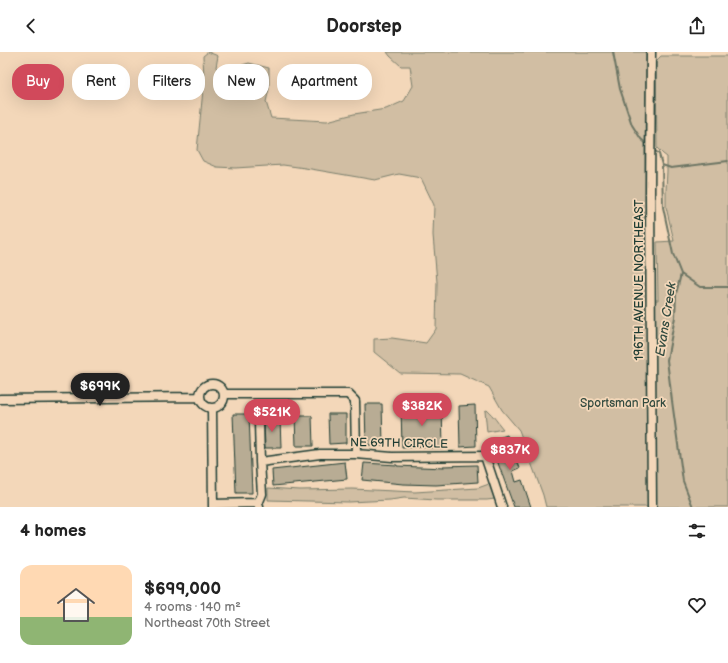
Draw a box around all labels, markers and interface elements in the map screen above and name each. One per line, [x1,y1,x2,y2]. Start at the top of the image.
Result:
icon: back [20,15,42,37]
icon: share [686,15,708,37]
text: Doorstep [326,16,402,37]
chip: Buy [12,64,64,100]
chip: Rent [72,64,130,100]
chip: Filters [138,64,205,100]
chip: New [213,64,269,100]
chip: Apartment [277,64,372,100]
street label: 196TH AVENUE NORTHEAST [632,199,647,360]
water label: Evans Creek [652,280,680,357]
pin: $699K [72,373,128,407]
text: $699K [80,378,120,394]
pin: $382K [394,393,450,427]
park label: Sportsman Park [580,396,666,411]
text: $382K [402,398,442,414]
pin: $521K [244,399,300,433]
text: $521K [253,404,291,420]
street label: NE 69TH CIRCLE [350,435,448,452]
pin: $837K [482,437,538,471]
text: $837K [490,442,530,458]
icon: filters [686,520,708,542]
text: 4 homes [20,521,86,541]
text: $699,000 [144,579,221,599]
icon: home [52,581,100,629]
icon: heart [686,594,708,616]
text: 4 rooms · 140 m² [144,599,241,615]
text: Northeast 70th Street [144,615,270,631]

